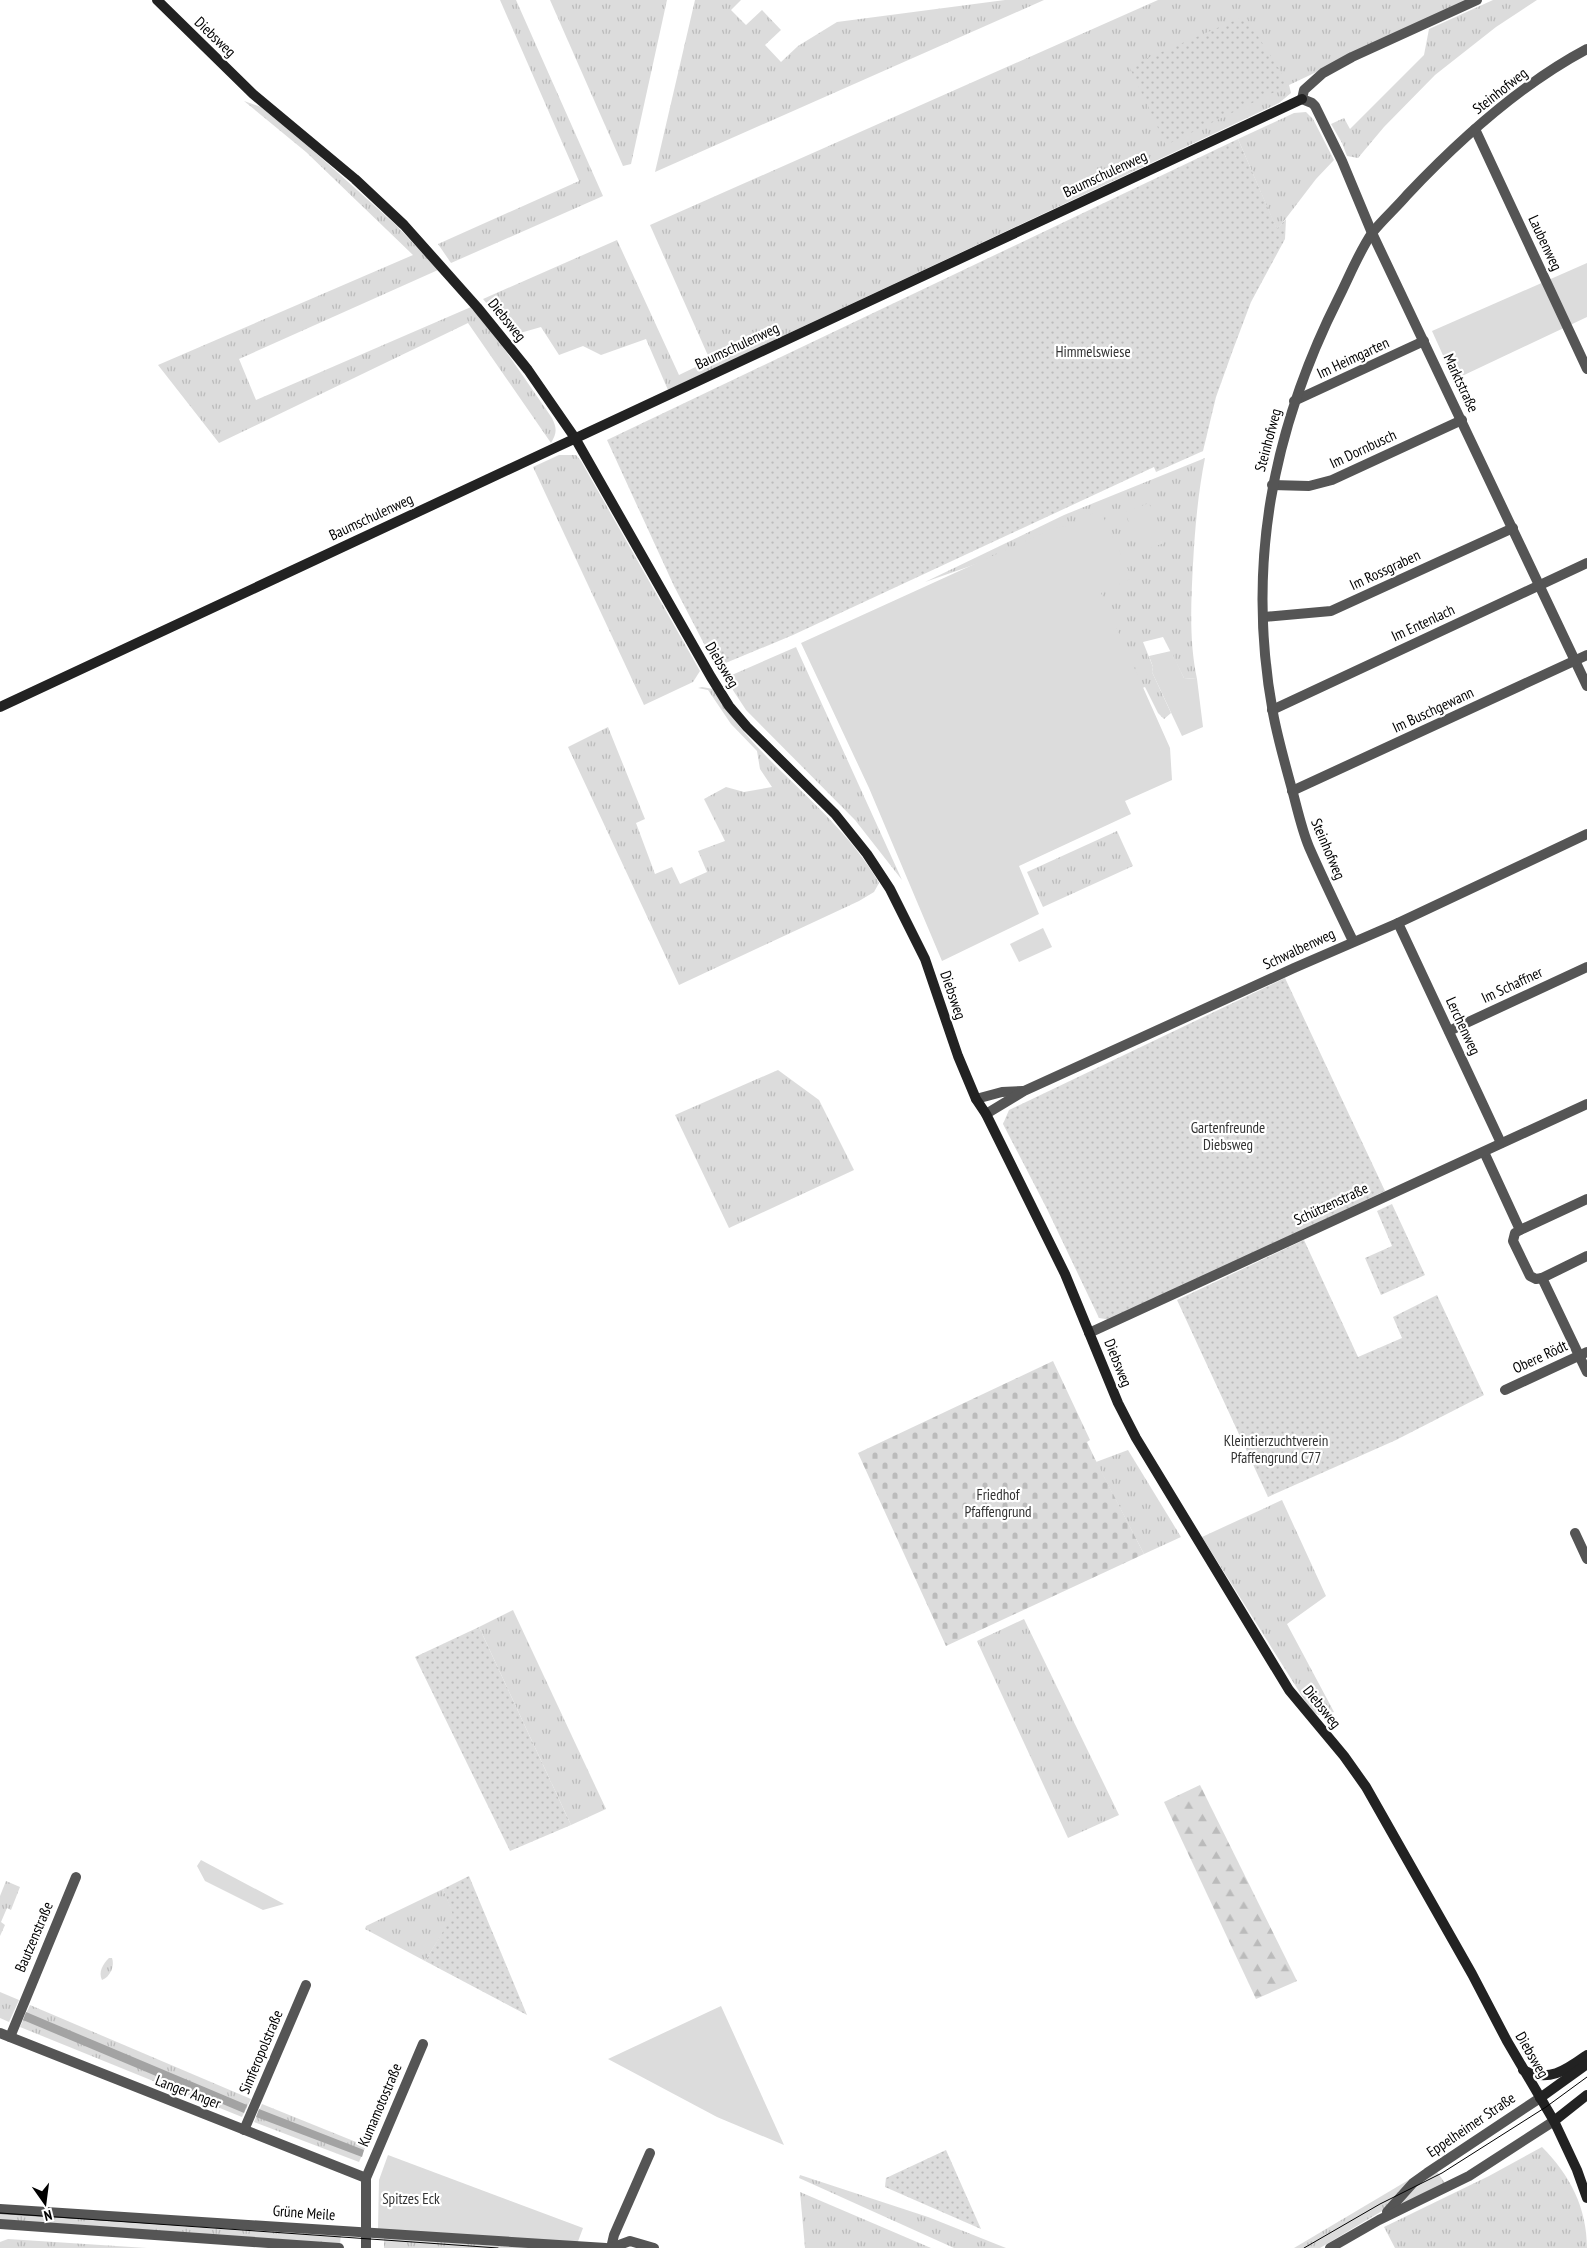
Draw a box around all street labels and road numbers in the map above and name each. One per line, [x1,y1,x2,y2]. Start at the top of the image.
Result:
street label: Diebsweg [191,12,240,61]
street label: Steinhofweg [1468,63,1531,118]
street label: Baumschulenweg [1060,146,1150,201]
street label: Laubenweg [1524,212,1567,274]
street label: Diebsweg [484,294,531,345]
street label: Baumschulenweg [692,318,782,373]
street label: Im Heimgarten [1314,333,1392,383]
street label: Marktstraße [1440,350,1483,415]
street label: Steinhofweg [1250,406,1285,473]
street label: Im Dornbusch [1326,425,1399,472]
street label: Baumschulenweg [326,489,416,544]
street label: Im Rossgraben [1347,545,1423,594]
street label: Im Entenlach [1388,600,1457,645]
street label: Diebsweg [701,638,743,691]
street label: Im Buschgewann [1389,682,1477,737]
street label: Steinhofweg [1307,815,1350,882]
street label: Schwalbenweg [1260,924,1338,973]
street label: Im Schaffner [1478,962,1546,1007]
street label: Diebsweg [936,968,971,1022]
street label: Lerchenweg [1442,994,1485,1058]
street label: Schützenstraße [1291,1178,1371,1229]
street label: Diebsweg [1100,1336,1137,1390]
street label: Obere Rödt [1509,1336,1570,1377]
street label: Diebsweg [1299,1681,1346,1732]
street label: Bautzenstraße [10,1899,57,1975]
street label: Simferopolstraße [234,2007,287,2097]
street label: Diebsweg [1512,2028,1553,2081]
street label: Kumamotostraße [353,2060,406,2149]
street label: Langer Anger [153,2070,224,2113]
street label: Eppelheimer Straße [1423,2088,1519,2161]
street label: Grüne Meile [272,2201,336,2224]

